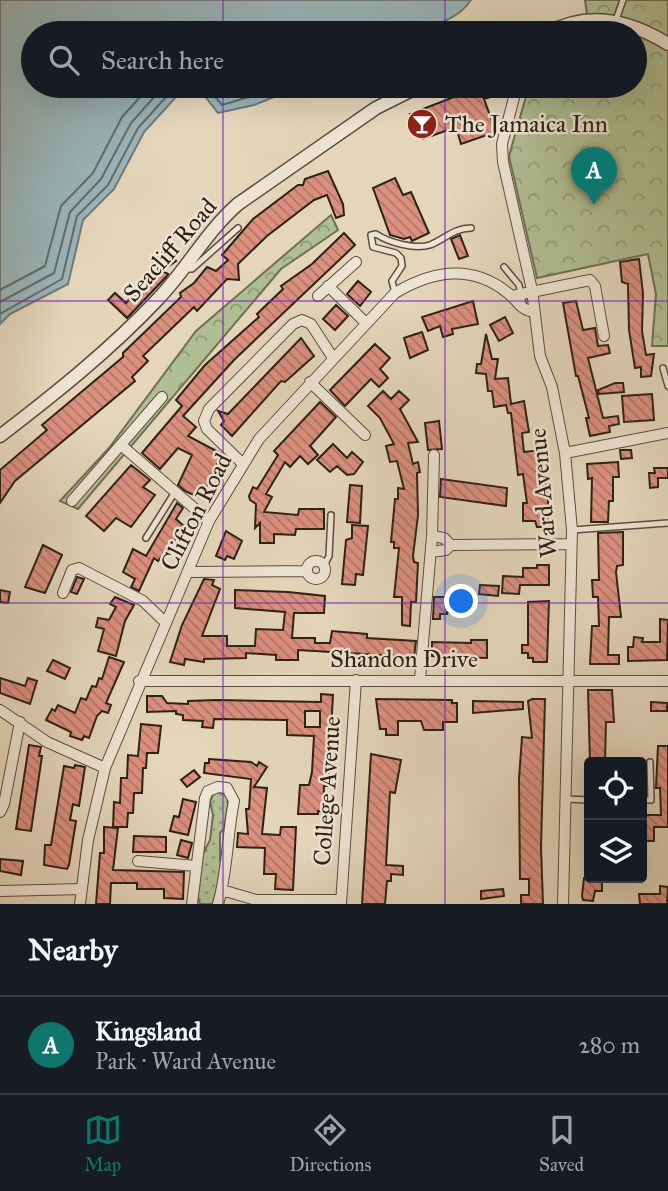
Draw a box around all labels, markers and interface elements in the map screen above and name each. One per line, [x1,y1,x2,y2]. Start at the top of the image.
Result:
search box [21,21,647,98]
icon: search [45,41,83,79]
text: Search here [101,44,224,76]
bar icon: The Jamaica Inn [405,107,439,141]
place label: The Jamaica Inn [445,109,608,139]
pin: A [571,147,617,205]
street label: Seacliff Road [117,192,223,308]
street label: Ward Avenue [522,427,564,559]
street label: Clifton Road [154,448,238,576]
your location [444,584,478,618]
street label: Shandon Drive [330,644,478,674]
street label: College Avenue [307,715,347,867]
map controls [584,757,647,883]
button: locate [584,757,647,820]
button: layers [584,820,647,883]
text: Nearby [28,932,118,968]
text: Kingsland [95,1015,201,1047]
text: A [43,1031,59,1059]
text: 280 m [579,1031,640,1059]
text: Park · Ward Avenue [95,1047,276,1075]
tab: Map [84,1111,122,1176]
tab: Directions [289,1111,371,1176]
tab: Saved [539,1111,584,1176]

